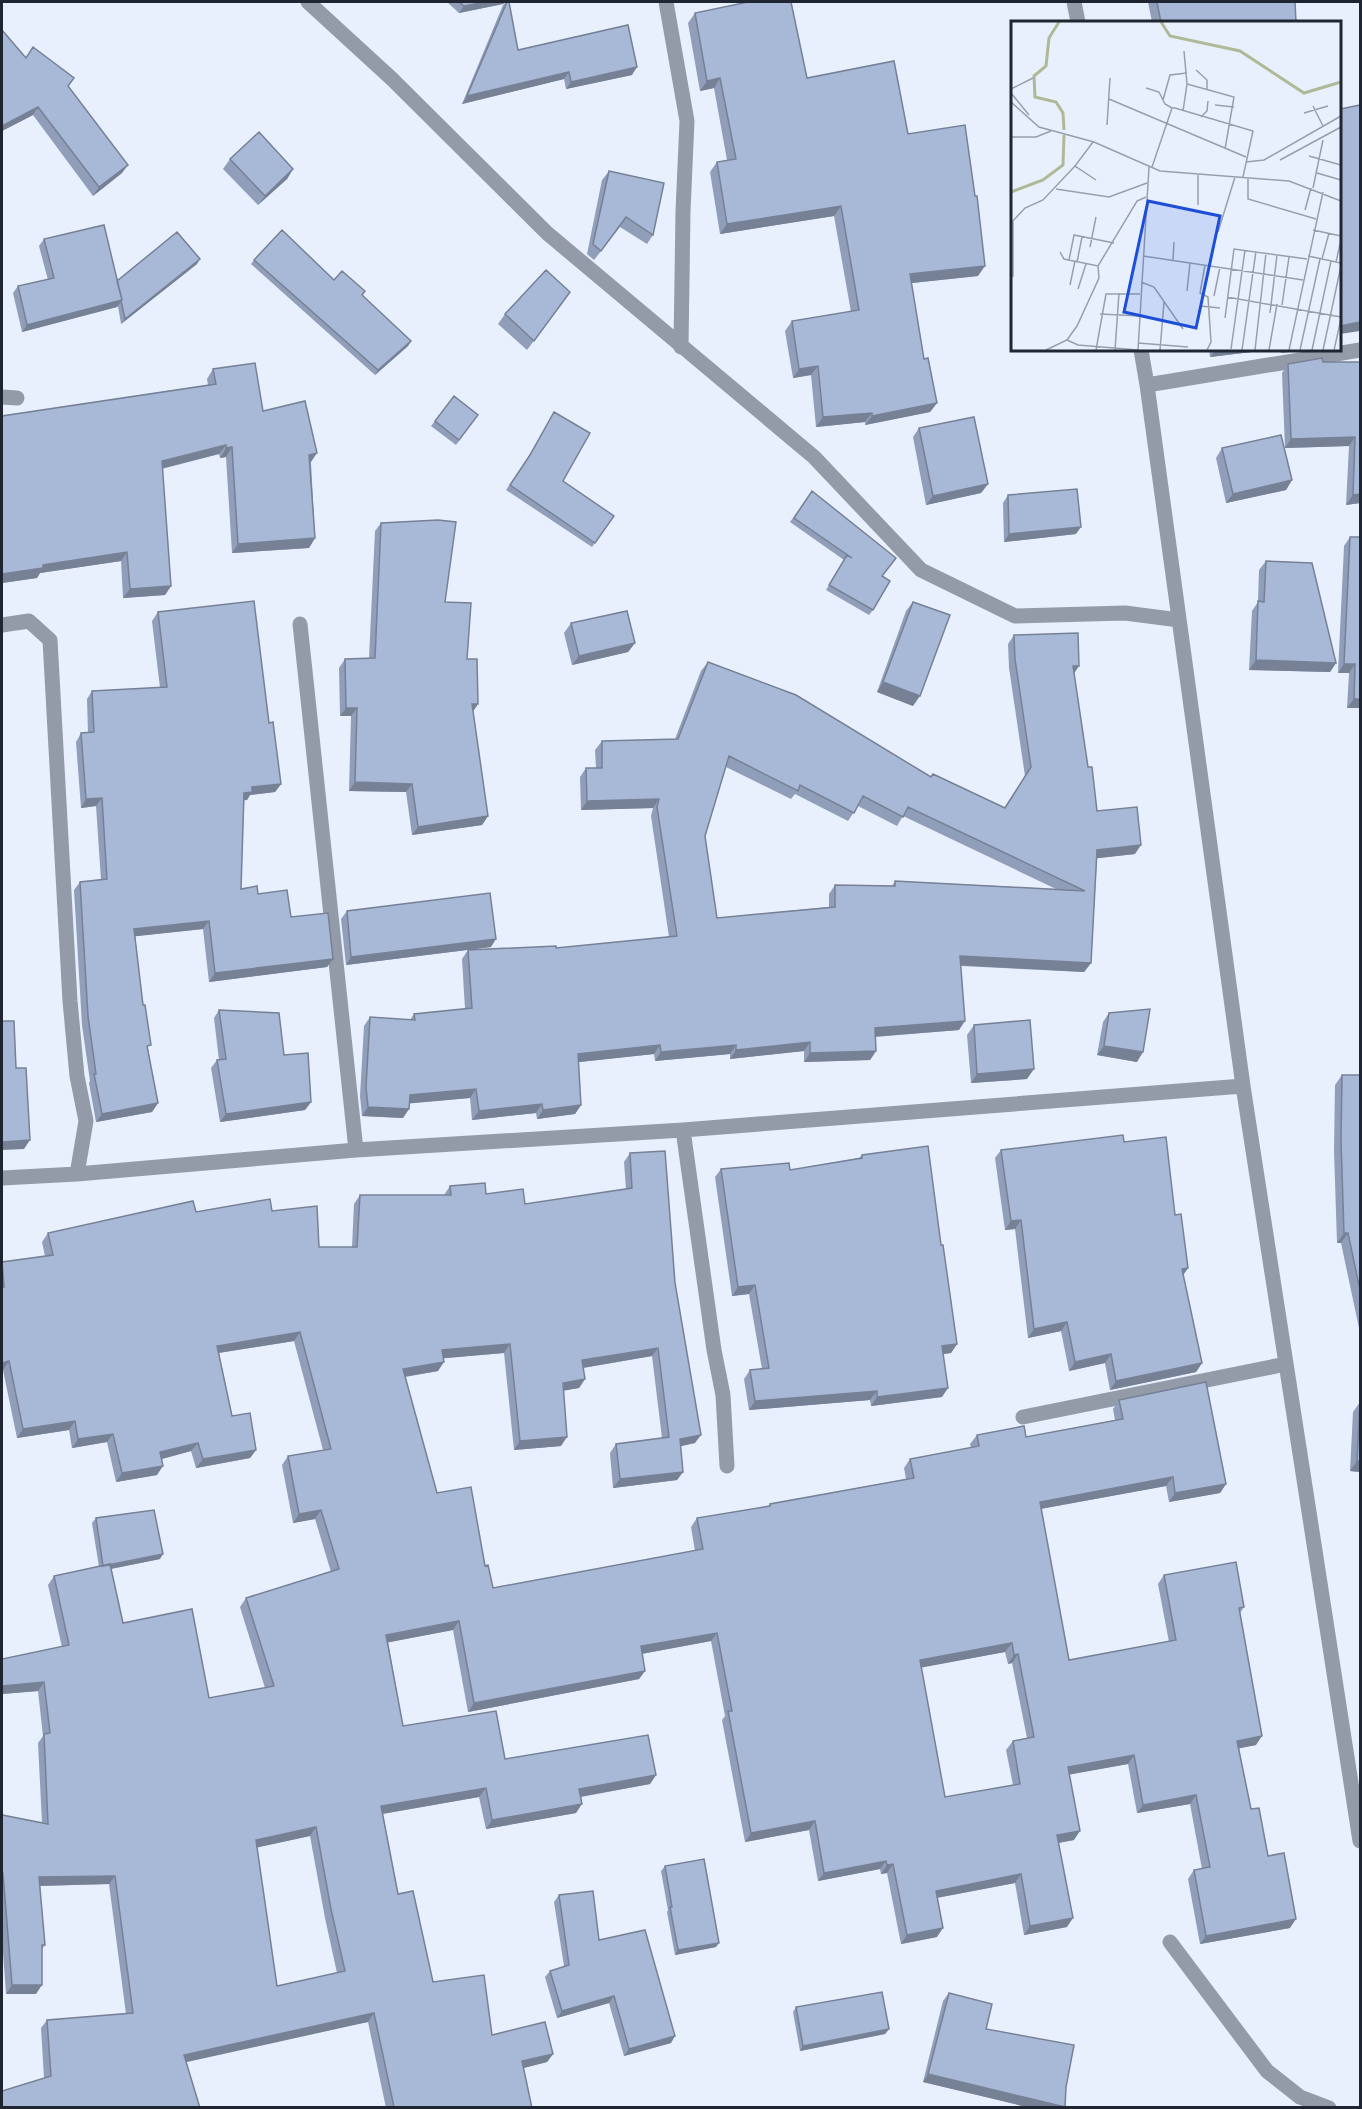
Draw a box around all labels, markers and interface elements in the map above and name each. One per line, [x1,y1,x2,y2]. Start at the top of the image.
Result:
inset map [1011,21,1341,351]

